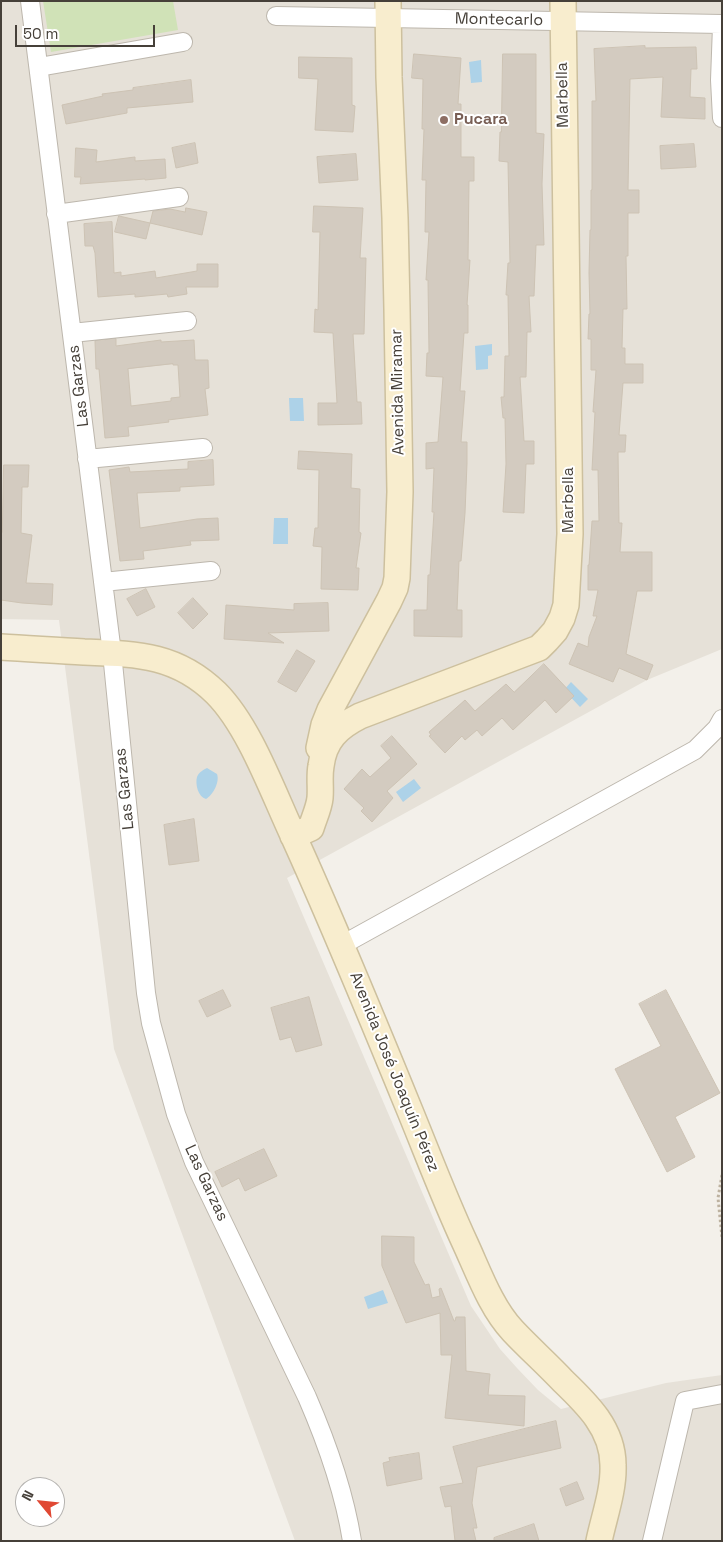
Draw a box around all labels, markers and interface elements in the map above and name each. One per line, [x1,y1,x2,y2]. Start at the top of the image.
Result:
street label: Montecarlo [455,10,543,30]
scale bar [18,15,158,47]
text: 50 m [23,24,58,43]
street label: Marbella [553,62,573,128]
place label: Pucara [454,110,508,130]
marker: Pucara [438,114,450,126]
street label: Avenida Miramar [387,329,409,455]
street label: Las Garzas [64,344,94,428]
street label: Marbella [559,467,579,533]
street label: Las Garzas [111,747,139,831]
street label: Avenida José Joaquín Pérez [345,969,443,1175]
street label: Las Garzas [180,1142,232,1224]
north arrow [15,1477,65,1527]
text: N [17,1487,38,1504]

